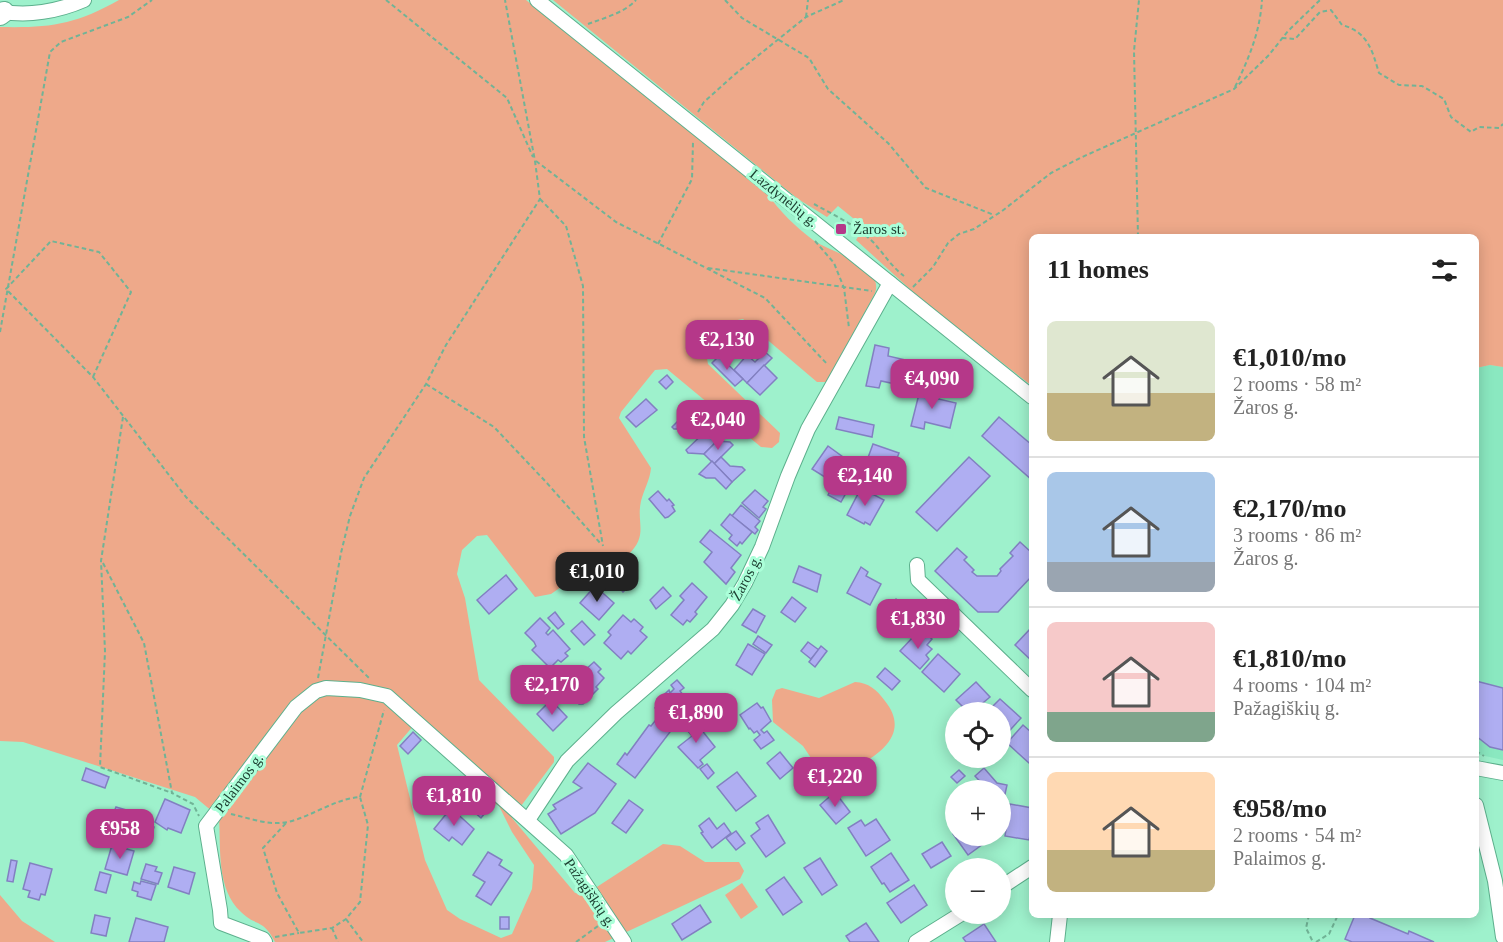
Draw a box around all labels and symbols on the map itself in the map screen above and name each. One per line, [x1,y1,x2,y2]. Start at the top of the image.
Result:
street label: Lazdynėlių g. [747,166,821,230]
place label: Žaros st. [853,221,905,237]
marker: Žaros st. [834,222,848,236]
pin: €2,130 [678,320,776,371]
pin: €4,090 [883,359,981,410]
pin: €2,040 [669,400,767,451]
pin: €2,140 [816,456,914,507]
pin: €1,010 [548,552,646,603]
street label: Žaros g. [727,553,765,603]
pin: €1,830 [869,599,967,650]
pin: €2,170 [503,665,601,716]
pin: €1,890 [647,693,745,744]
street label: Palaimos g. [212,750,266,816]
pin: €1,220 [786,757,884,808]
pin: €1,810 [405,776,503,827]
pin: €958 [84,809,156,860]
street label: Pažagiškių g. [561,855,619,931]

